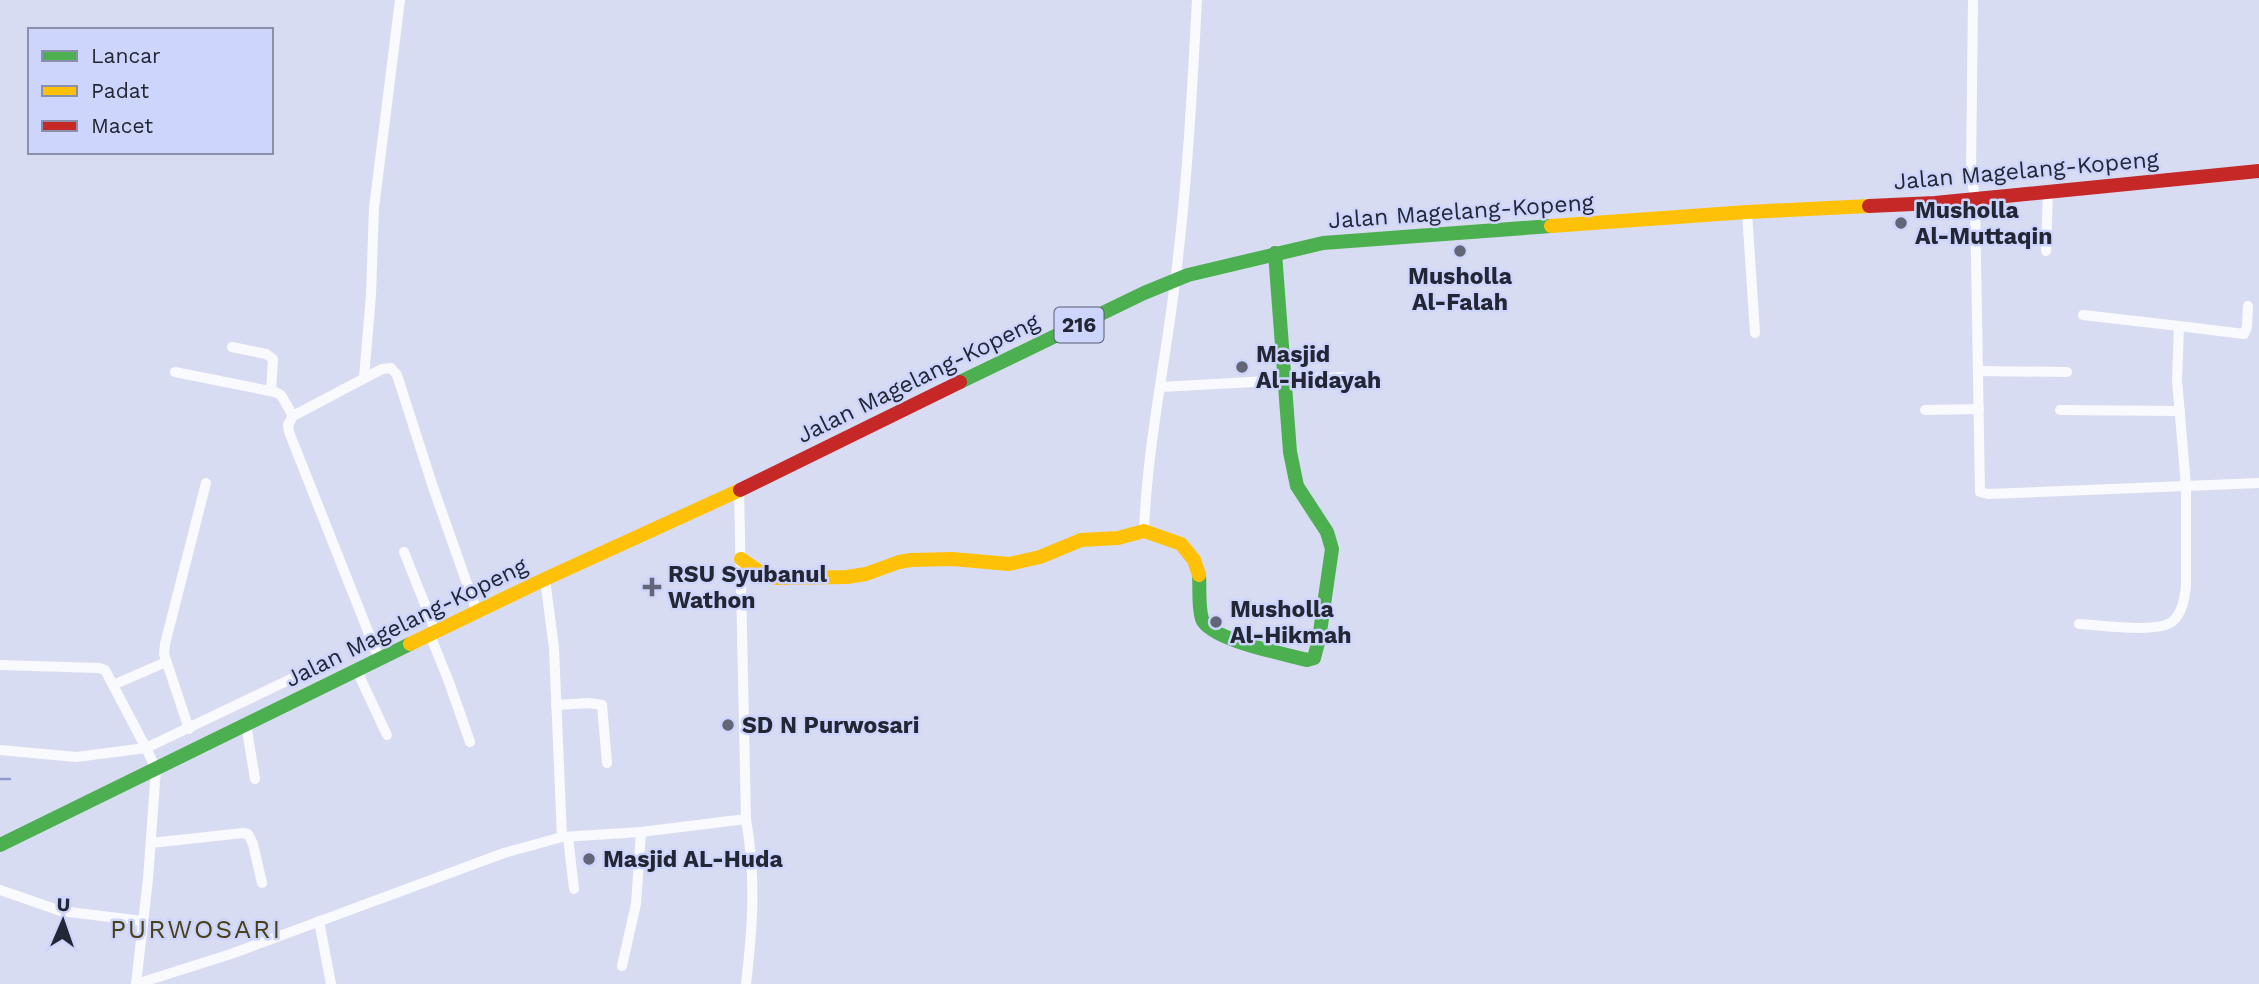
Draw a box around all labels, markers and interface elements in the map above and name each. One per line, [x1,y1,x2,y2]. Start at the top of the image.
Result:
legend [28,28,273,154]
text: Lancar [91,43,161,68]
text: Padat [91,78,149,103]
text: Macet [91,113,153,138]
street label: Jalan Magelang-Kopeng [1892,145,2161,196]
street label: Jalan Magelang-Kopeng [1327,189,1595,234]
place label: Musholla Al-Muttaqin [1915,197,2052,250]
marker: Musholla Al-Muttaqin [1893,215,1909,231]
marker: Musholla Al-Falah [1452,243,1468,259]
place label: Musholla Al-Falah [1408,263,1513,316]
street label: Jalan Magelang-Kopeng [793,308,1044,449]
road number: 216 [1054,308,1104,342]
place label: Masjid Al-Hidayah [1256,341,1381,394]
marker: Masjid Al-Hidayah [1234,359,1250,375]
street label: Jalan Magelang-Kopeng [281,552,532,693]
place label: RSU Syubanul Wathon [668,561,827,614]
marker: RSU Syubanul Wathon [642,577,662,597]
place label: Musholla Al-Hikmah [1230,596,1352,649]
marker: Musholla Al-Hikmah [1208,614,1224,630]
place label: SD N Purwosari [742,712,919,739]
marker: SD N Purwosari [720,717,736,733]
place label: Masjid AL-Huda [603,846,783,873]
marker: Masjid AL-Huda [581,851,597,867]
north arrow [28,886,98,956]
text: U [56,893,71,916]
district label: PURWOSARI [110,914,282,944]

